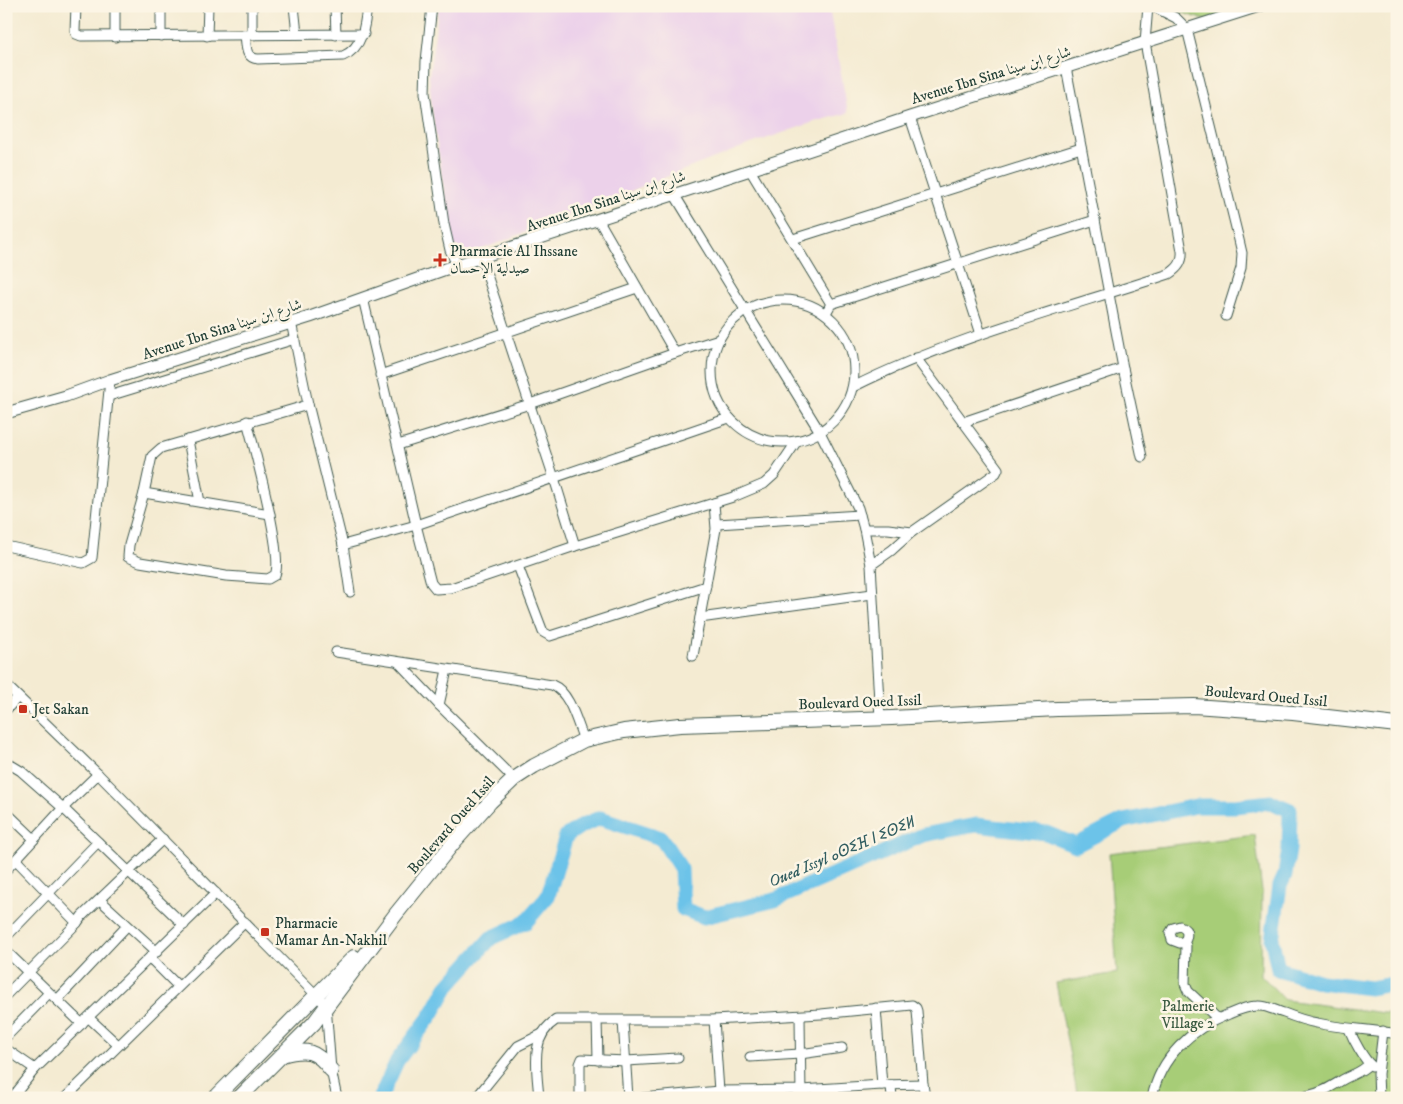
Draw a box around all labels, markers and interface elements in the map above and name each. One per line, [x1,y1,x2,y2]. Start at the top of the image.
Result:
street label: Avenue Ibn Sina شارع ابن سينا [909,42,1074,112]
street label: Avenue Ibn Sina شارع ابن سينا [524,167,689,239]
place label: Pharmacie Al Ihssane صيدلية الإحسان [450,242,578,279]
marker: Pharmacie Al Ihssane صيدلية الإحسان [434,254,446,266]
street label: Avenue Ibn Sina شارع ابن سينا [140,295,305,367]
street label: Boulevard Oued Issil [1204,682,1329,711]
street label: Boulevard Oued Issil [798,691,922,714]
place label: Jet Sakan [31,700,89,719]
marker: Jet Sakan [17,703,29,715]
street label: Boulevard Oued Issil [404,772,499,878]
water label: Oued Issyl ⴰⵙⵉⴼ ⵏ ⵉⵙⵉⵍ [766,811,919,892]
place label: Pharmacie Mamar An-Nakhil [275,914,387,950]
marker: Pharmacie Mamar An-Nakhil [259,926,271,938]
park label: Palmerie Village 2 [1161,997,1215,1033]

